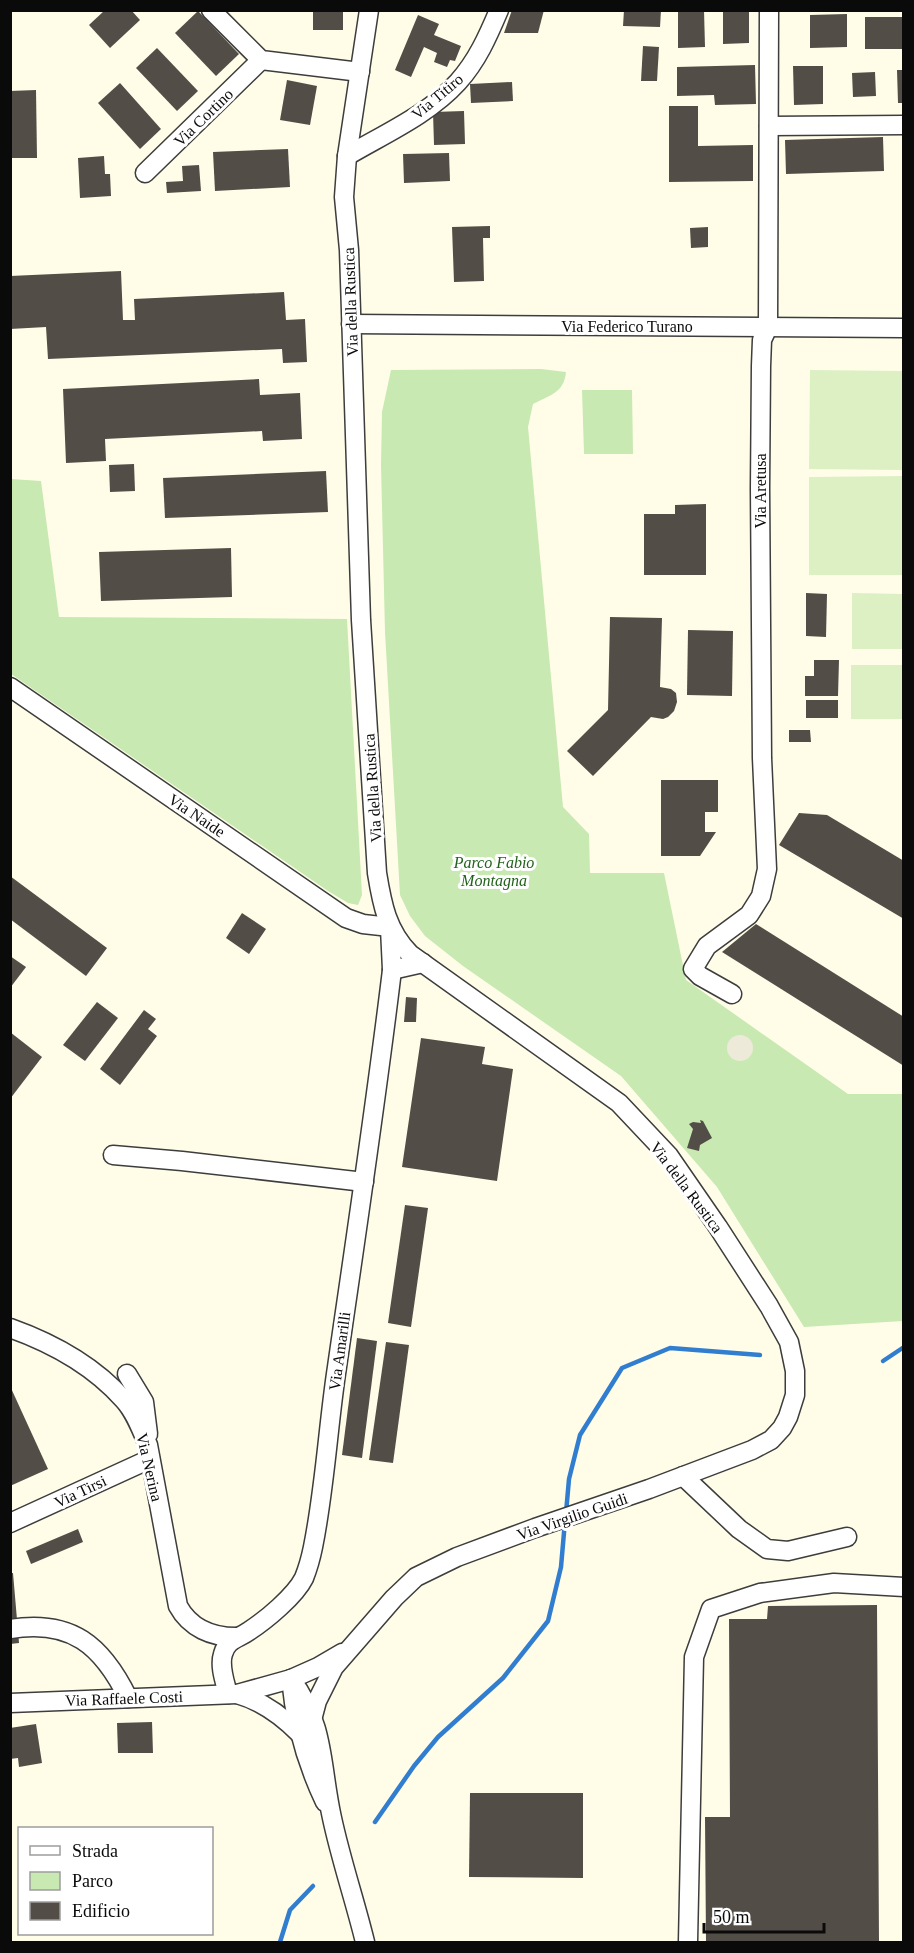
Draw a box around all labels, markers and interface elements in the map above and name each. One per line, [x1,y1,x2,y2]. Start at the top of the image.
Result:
street label: Via Titiro [408,70,466,123]
street label: Via Cortino [170,85,236,150]
street label: Via della Rustica [340,247,361,357]
street label: Via Federico Turano [561,318,693,335]
street label: Via Aretusa [752,453,769,529]
street label: Via della Rustica [360,733,385,843]
street label: Via Naide [165,790,228,840]
park label: Parco Fabio Montagna [453,854,534,890]
street label: Via della Rustica [647,1139,726,1236]
street label: Via Amarilli [326,1310,354,1392]
street label: Via Nerina [133,1431,166,1503]
street label: Via Tirsi [51,1472,109,1511]
street label: Via Virgilio Guidi [515,1489,630,1544]
street label: Via Raffaele Costi [65,1688,184,1709]
legend [18,1827,213,1935]
text: Strada [72,1841,118,1861]
text: Parco [72,1871,113,1891]
scale bar [704,1896,824,1934]
text: Edificio [72,1901,130,1921]
text: 50 m [713,1907,750,1927]

